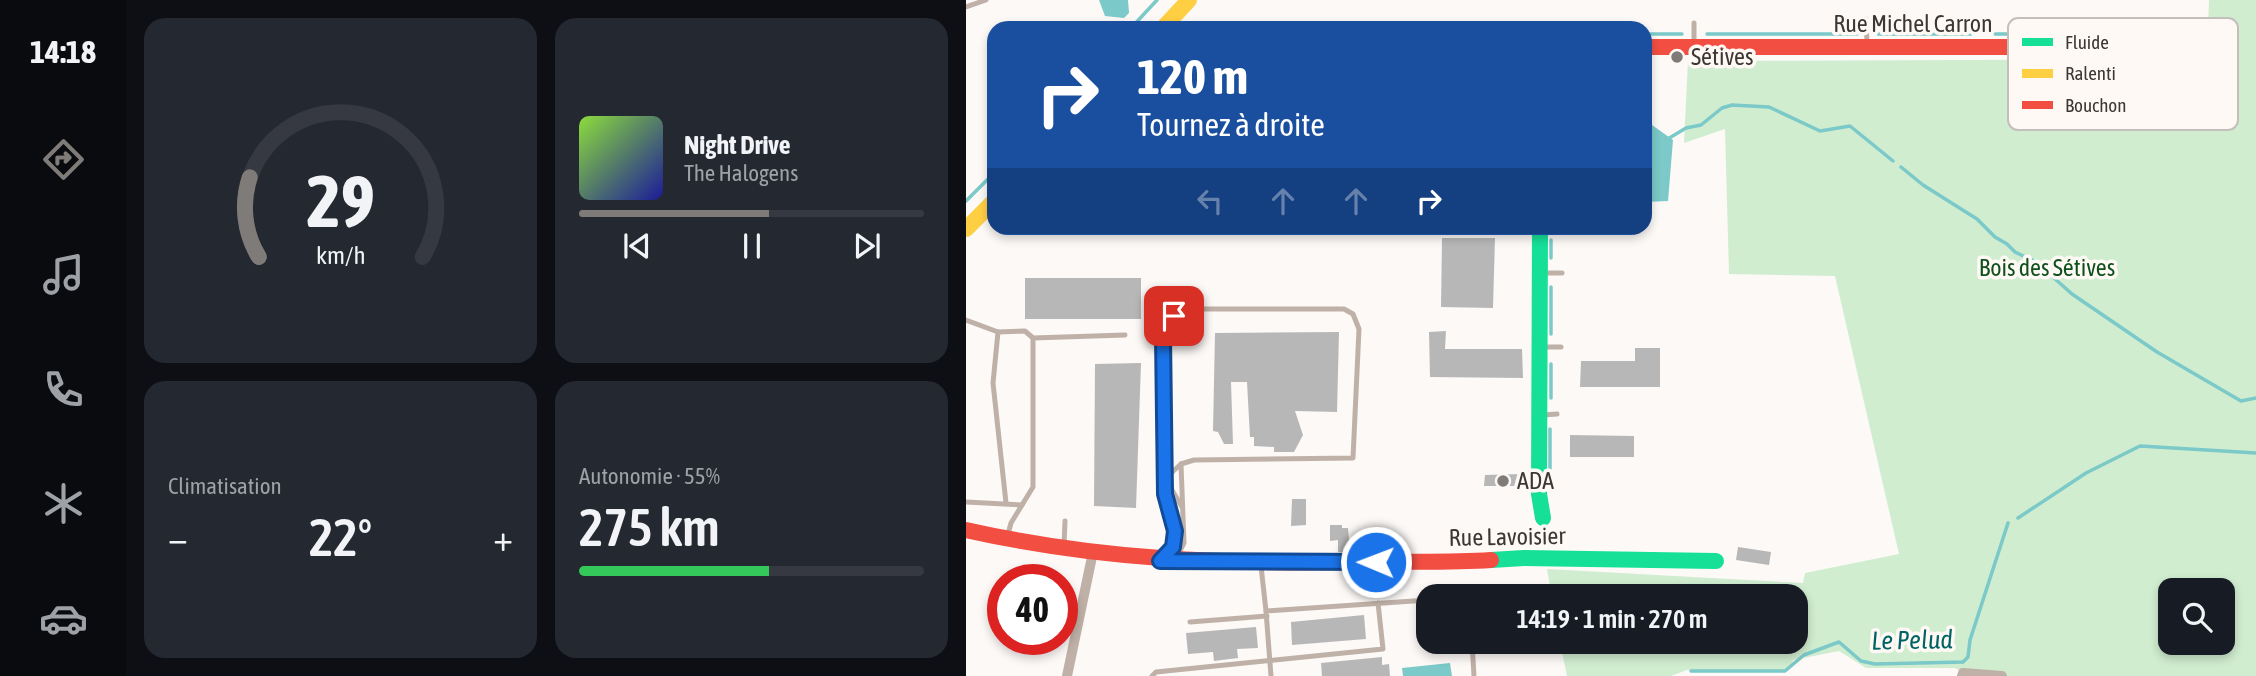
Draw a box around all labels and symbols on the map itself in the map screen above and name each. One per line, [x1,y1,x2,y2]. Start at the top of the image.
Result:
street label: Rue Michel Carron [1833,10,1993,37]
legend [2008,18,2238,130]
text: Fluide [2065,31,2109,53]
place label: Sétives [1691,43,1753,70]
marker: Sétives [1669,49,1685,65]
text: Ralenti [2065,62,2116,84]
text: Bouchon [2065,94,2127,116]
park label: Bois des Sétives [1979,254,2115,281]
pin [1144,286,1204,346]
place label: ADA [1517,467,1554,494]
marker: ADA [1495,473,1511,489]
street label: Rue Lavoisier [1448,522,1566,551]
position arrow [1339,525,1413,599]
speed limit sign: 40 [987,564,1078,655]
water label: Le Pelud [1871,624,1953,656]

